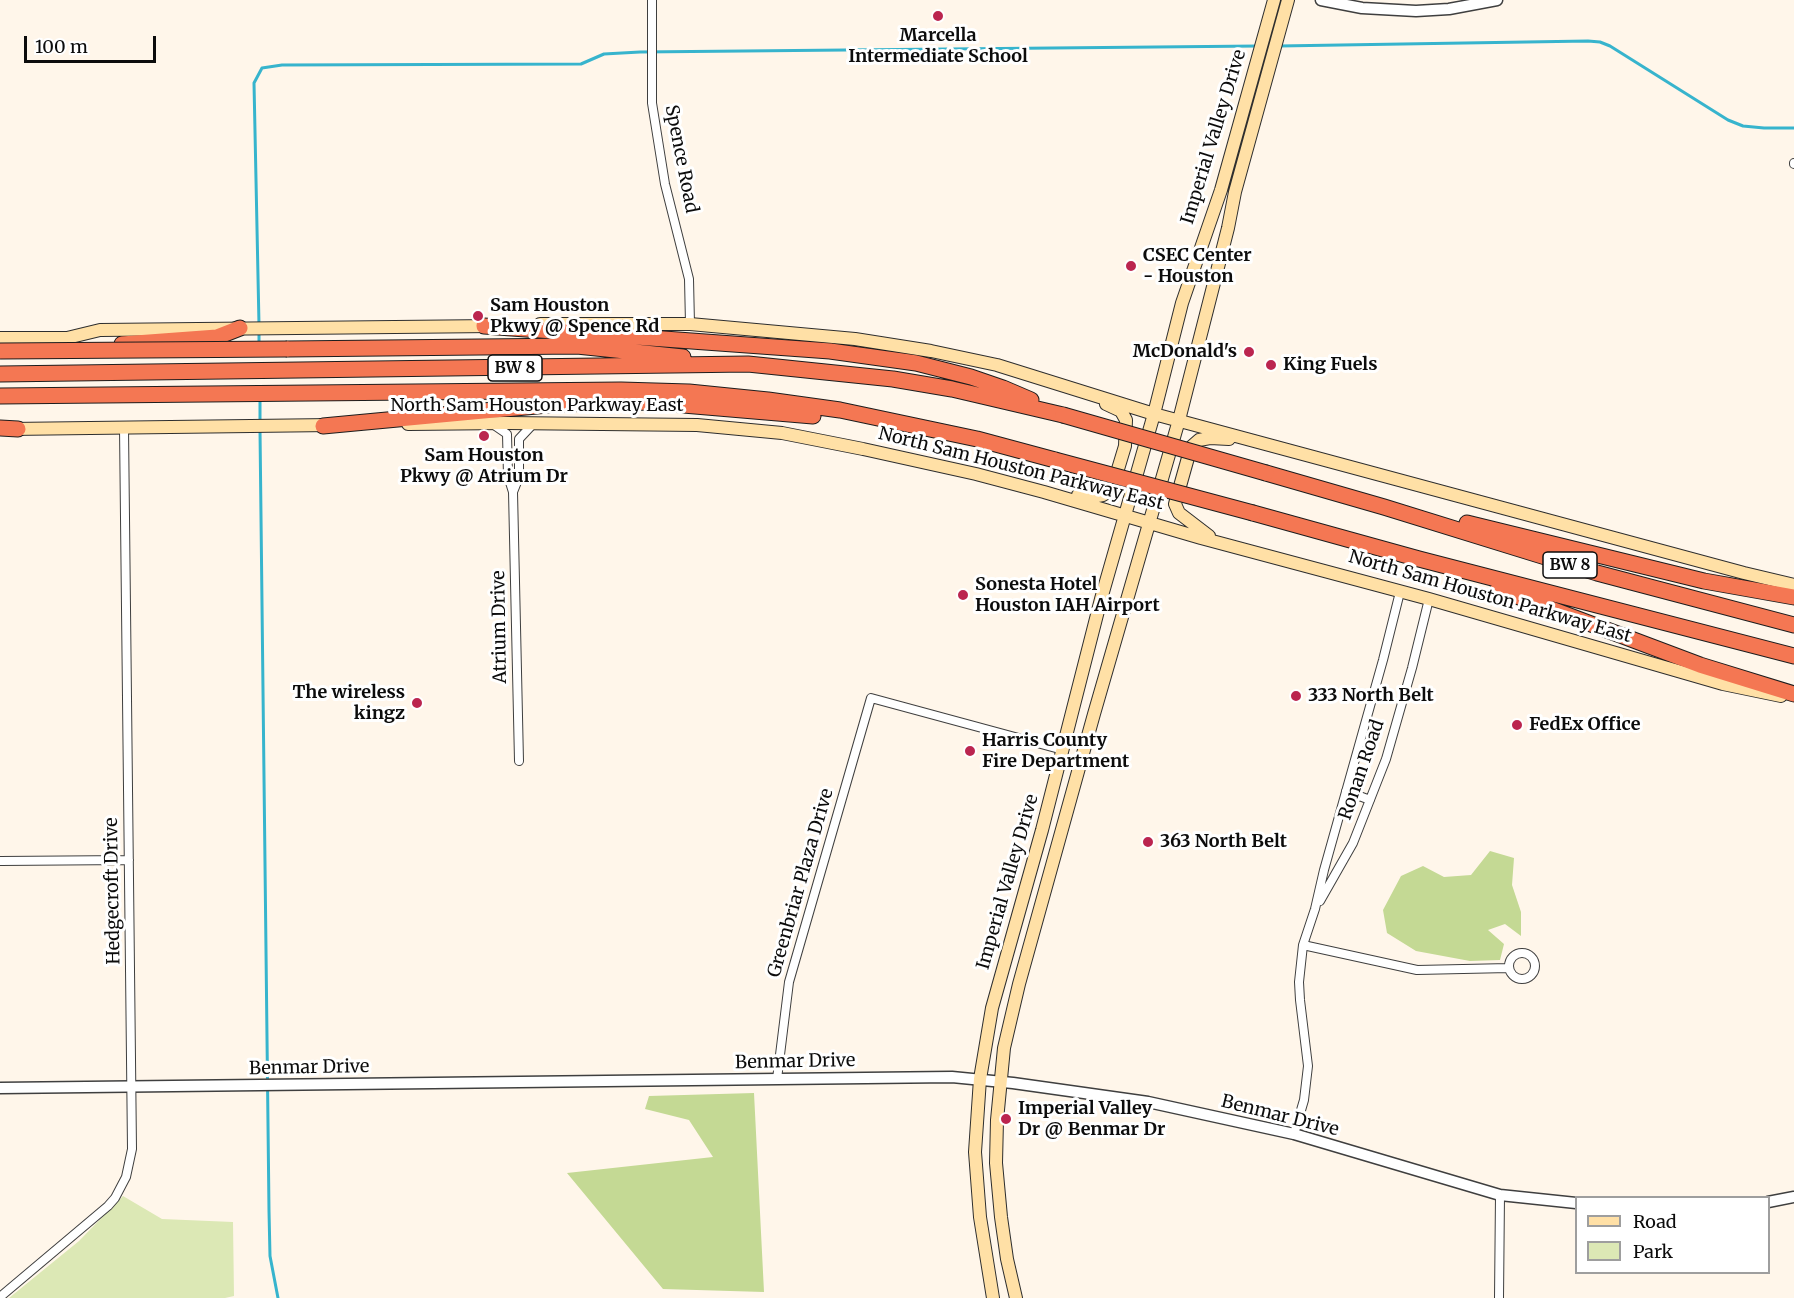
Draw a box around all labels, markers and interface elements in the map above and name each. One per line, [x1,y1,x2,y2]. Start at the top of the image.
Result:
marker: Marcella Intermediate School [931,9,945,23]
scale bar [27,24,159,62]
place label: Marcella Intermediate School [848,25,1028,68]
text: 100 m [35,35,88,58]
street label: Imperial Valley Drive [1177,47,1251,227]
street label: Spence Road [660,103,702,215]
place label: CSEC Center - Houston [1143,245,1252,288]
marker: CSEC Center - Houston [1124,259,1138,273]
place label: Sam Houston Pkwy @ Spence Rd [490,295,659,338]
marker: Sam Houston Pkwy @ Spence Rd [471,309,485,323]
place label: McDonald's [1133,341,1237,363]
marker: McDonald's [1242,345,1256,359]
place label: King Fuels [1283,354,1377,376]
road number: BW 8 [488,355,542,381]
marker: King Fuels [1264,358,1278,372]
street label: North Sam Houston Parkway East [390,395,684,417]
street label: North Sam Houston Parkway East [876,423,1166,515]
marker: Sam Houston Pkwy @ Atrium Dr [477,429,491,443]
place label: Sam Houston Pkwy @ Atrium Dr [400,445,568,488]
street label: North Sam Houston Parkway East [1346,546,1634,648]
road number: BW 8 [1543,552,1597,578]
street label: Atrium Drive [488,570,512,684]
place label: Sonesta Hotel Houston IAH Airport [975,574,1160,616]
marker: Sonesta Hotel Houston IAH Airport [956,588,970,602]
place label: The wireless kingz [292,682,405,724]
place label: 333 North Belt [1308,685,1434,707]
marker: 333 North Belt [1289,689,1303,703]
marker: The wireless kingz [410,696,424,710]
place label: FedEx Office [1529,714,1640,736]
street label: Ronan Road [1335,717,1389,823]
marker: FedEx Office [1510,718,1524,732]
place label: Harris County Fire Department [982,730,1129,772]
marker: Harris County Fire Department [963,744,977,758]
street label: Greenbriar Plaza Drive [764,786,838,980]
street label: Imperial Valley Drive [973,792,1043,972]
street label: Hedgecroft Drive [101,817,125,965]
place label: 363 North Belt [1160,831,1287,853]
marker: 363 North Belt [1141,835,1155,849]
street label: Benmar Drive [735,1050,855,1074]
street label: Benmar Drive [249,1056,369,1080]
street label: Benmar Drive [1219,1091,1341,1141]
place label: Imperial Valley Dr @ Benmar Dr [1018,1098,1165,1140]
marker: Imperial Valley Dr @ Benmar Dr [999,1112,1013,1126]
legend [1575,1196,1770,1274]
text: Road [1633,1210,1677,1233]
text: Park [1633,1240,1673,1263]

